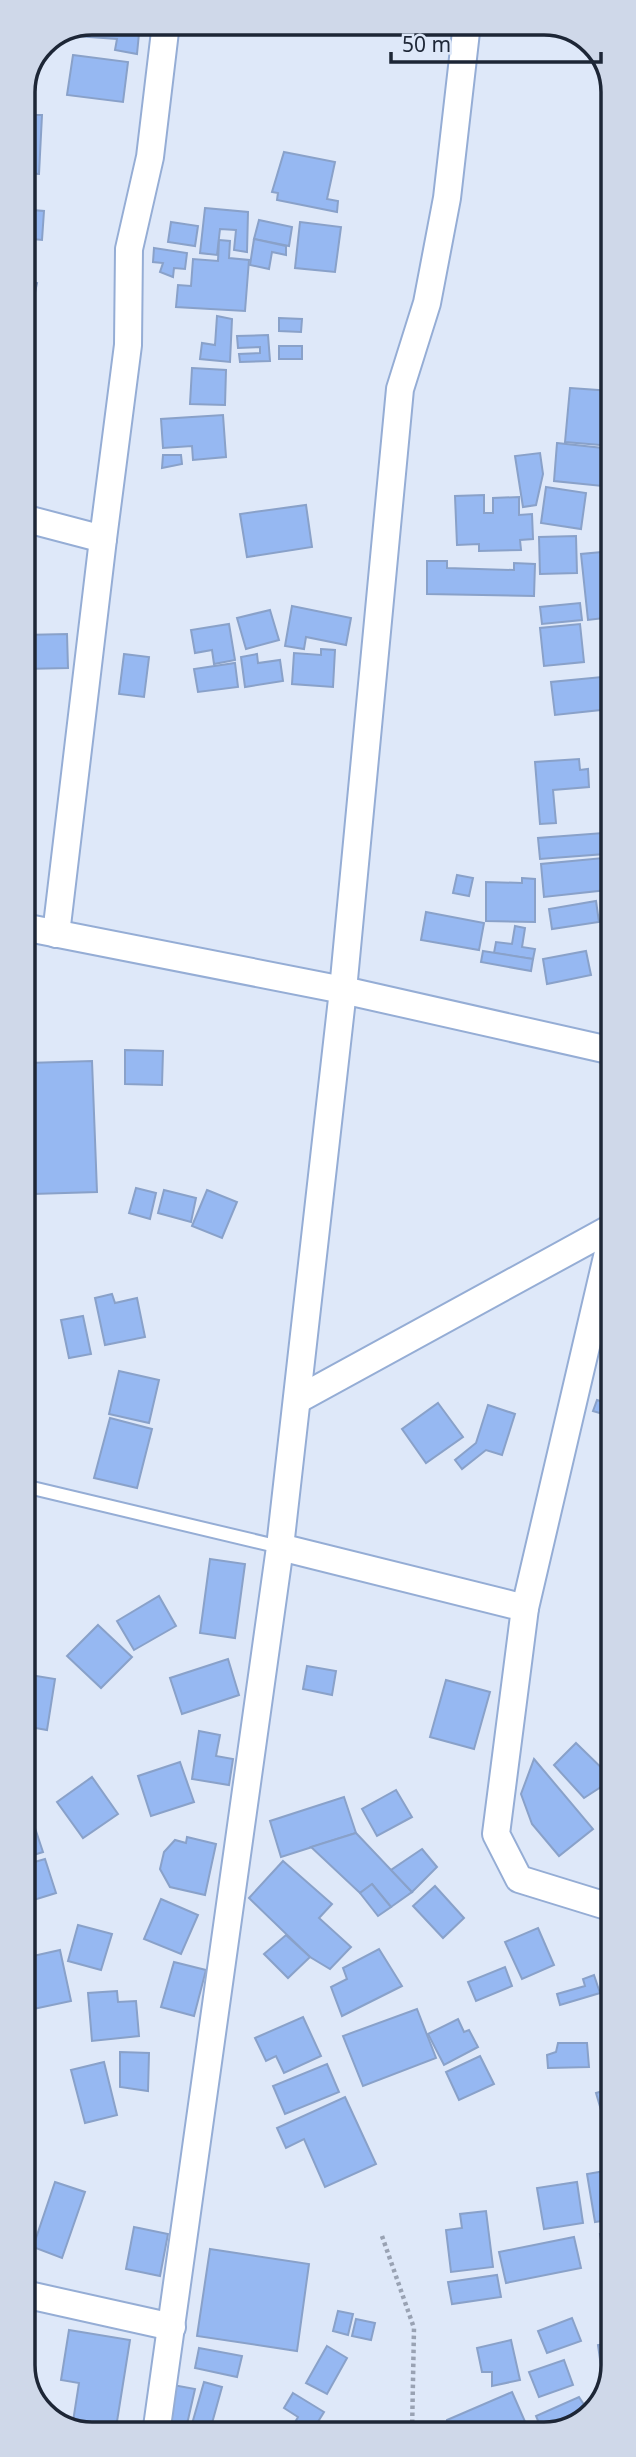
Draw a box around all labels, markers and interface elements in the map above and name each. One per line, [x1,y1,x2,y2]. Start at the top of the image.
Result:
scale bar [391,21,601,65]
text: 50 m [402,30,451,58]

